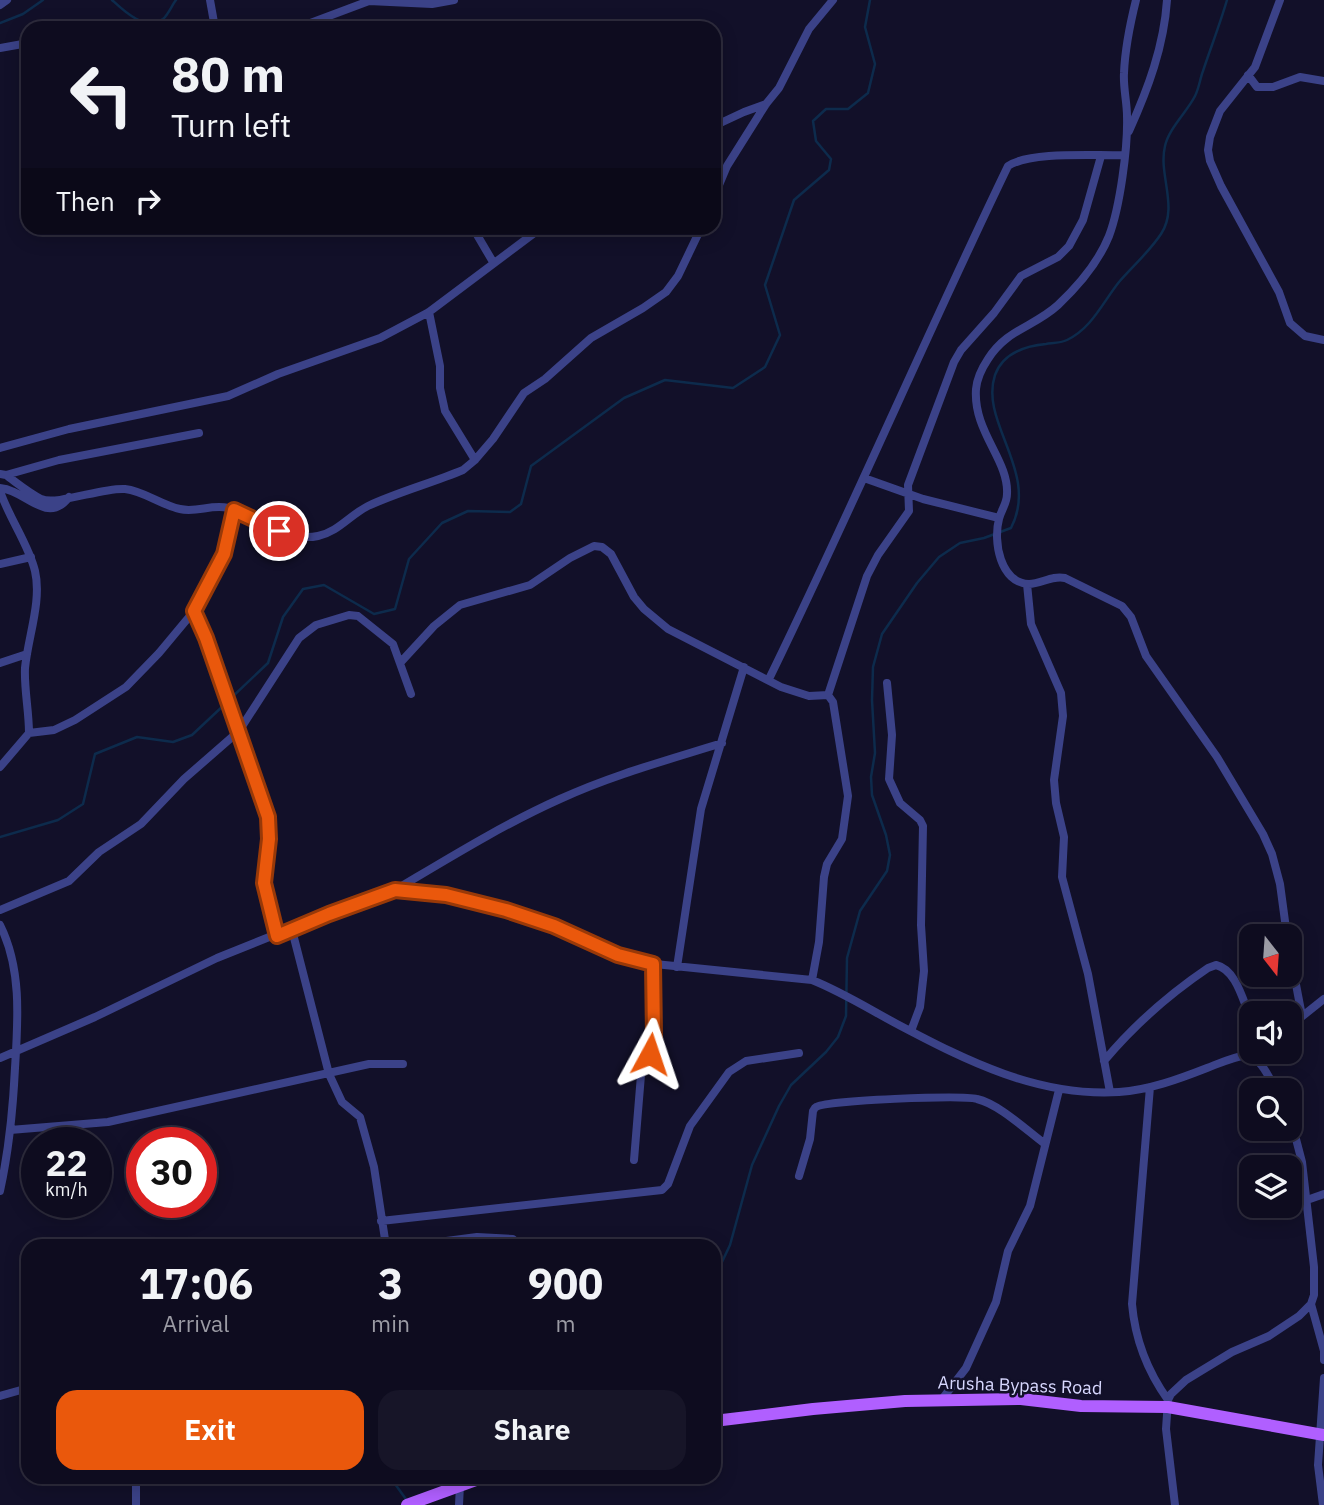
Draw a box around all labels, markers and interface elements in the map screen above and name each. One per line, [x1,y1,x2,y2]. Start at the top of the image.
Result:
text: 80 m [171,42,285,105]
icon: left [56,49,147,140]
text: Turn left [171,104,291,146]
icon: right [129,182,167,220]
text: Then [56,184,115,218]
pin [249,501,309,561]
icon: arrive [260,512,298,550]
north arrow [1239,924,1302,987]
map controls [1239,924,1302,1218]
button: sound [1239,1001,1302,1064]
position arrow [613,1017,687,1091]
button: search [1239,1078,1302,1141]
speed limit sign: 30 [126,1127,217,1218]
text: 22 [45,1140,88,1186]
button: layers [1239,1155,1302,1218]
text: km/h [45,1178,88,1201]
text: 17:06 [139,1256,253,1311]
text: 3 [378,1256,403,1311]
text: 900 [528,1256,603,1311]
text: Arrival [163,1308,230,1338]
text: min [371,1308,410,1338]
text: m [555,1308,576,1338]
street label: Arusha Bypass Road [937,1371,1103,1399]
button: Exit [56,1390,364,1470]
button: Share [378,1390,686,1470]

